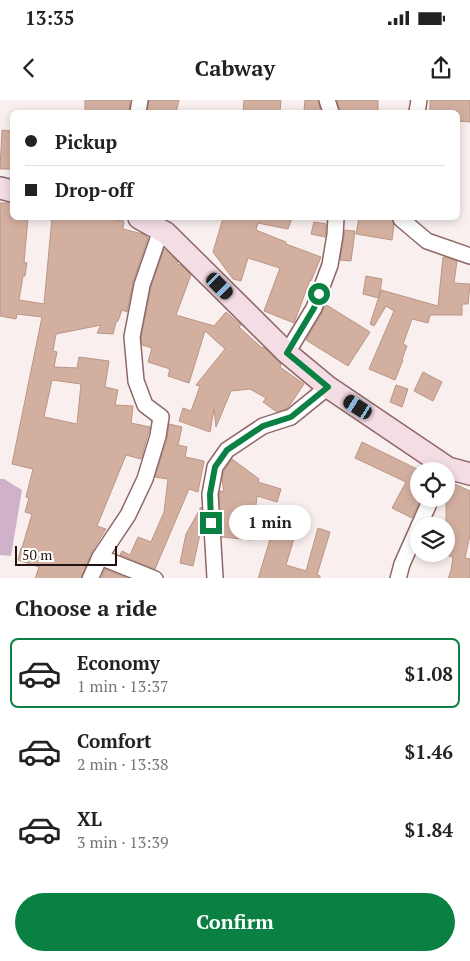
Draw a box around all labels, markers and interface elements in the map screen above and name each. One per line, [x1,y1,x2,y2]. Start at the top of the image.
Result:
text: 13:35 [25,5,74,30]
text: Cabway [195,53,275,82]
icon: back [15,54,43,82]
icon: share [427,54,455,82]
text: Pickup [55,129,117,154]
text: Drop-off [55,177,133,202]
car [204,270,235,302]
route start [308,283,330,305]
car [341,393,374,421]
map controls [410,462,455,562]
button: locate [410,462,455,507]
callout: 1 min [228,506,311,540]
text: 1 min [248,511,292,533]
route end [200,512,222,534]
button: layers [410,517,455,562]
scale bar [15,543,118,567]
text: 50 m [22,545,52,564]
text: Choose a ride [15,593,157,622]
text: Economy [77,650,160,675]
icon: car [17,651,62,696]
text: $1.08 [404,661,453,686]
text: 1 min · 13:37 [77,675,169,697]
text: Comfort [77,728,152,753]
icon: car [17,729,62,774]
text: $1.46 [404,739,453,764]
text: 2 min · 13:38 [77,753,169,775]
text: XL [77,806,102,831]
icon: car [17,807,62,852]
text: $1.84 [404,817,453,842]
text: 3 min · 13:39 [77,831,169,853]
button: Confirm [15,893,455,951]

